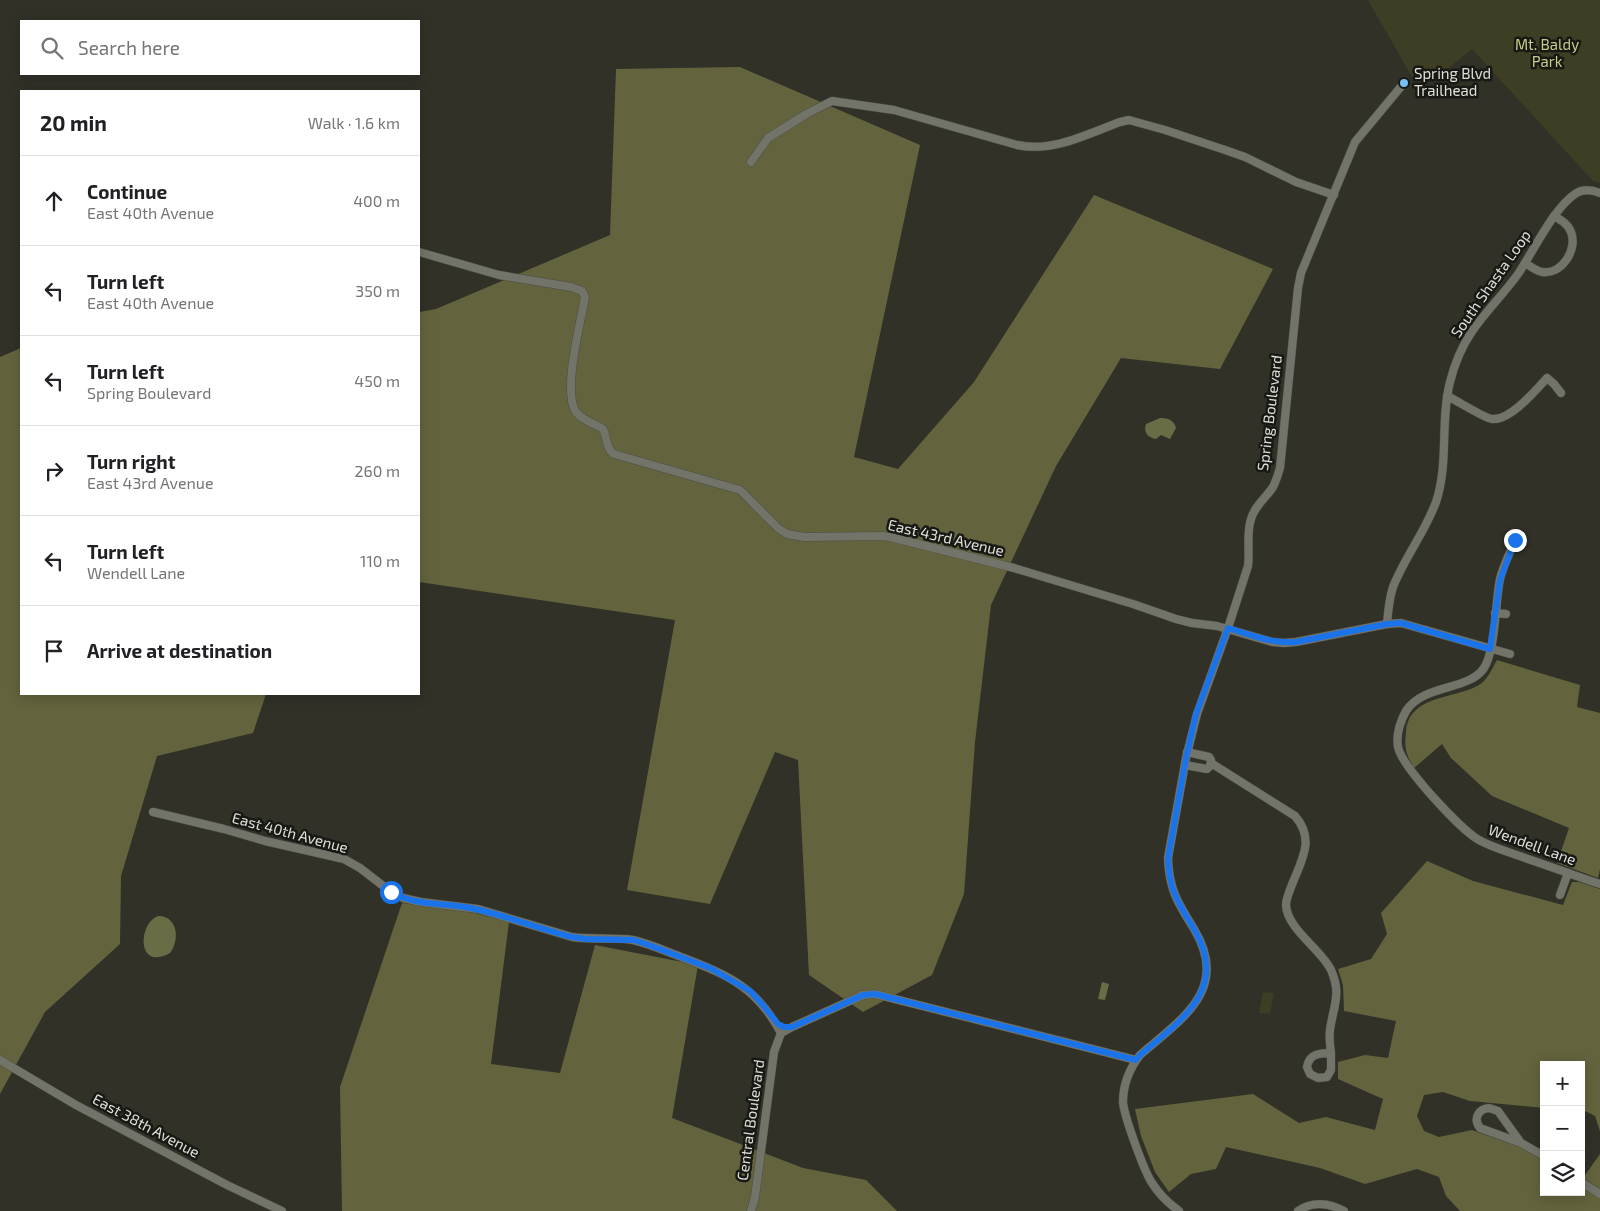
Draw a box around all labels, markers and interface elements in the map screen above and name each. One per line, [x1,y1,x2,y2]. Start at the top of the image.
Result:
search box [20,20,420,75]
icon: search [38,34,66,62]
park label: Mt. Baldy Park [1515,35,1579,70]
text: Search here [78,36,180,59]
place label: Spring Blvd Trailhead [1414,64,1491,99]
marker: Spring Blvd Trailhead [1398,77,1410,89]
text: 20 min [40,110,107,135]
text: Walk · 1.6 km [308,113,400,132]
text: Continue [87,180,167,203]
icon: ahead [40,187,68,215]
text: 400 m [353,191,400,210]
text: East 40th Avenue [87,203,214,222]
street label: South Shasta Loop [1446,226,1534,341]
text: Turn left [87,270,164,293]
icon: left [40,277,68,305]
text: 350 m [355,281,400,300]
text: East 40th Avenue [87,293,214,312]
street label: Spring Boulevard [1253,354,1285,472]
text: Turn left [87,360,164,383]
icon: left [40,367,68,395]
text: 450 m [354,371,400,390]
text: Spring Boulevard [87,383,211,402]
text: Turn right [87,450,175,473]
icon: right [40,457,68,485]
text: 260 m [355,461,400,480]
text: East 43rd Avenue [87,473,214,492]
street label: East 43rd Avenue [886,515,1006,559]
route end [1504,529,1527,552]
text: Turn left [87,540,164,563]
icon: left [40,547,68,575]
text: 110 m [360,551,400,570]
text: Wendell Lane [87,563,185,582]
icon: arrive [40,637,68,665]
text: Arrive at destination [87,639,272,662]
street label: East 40th Avenue [230,808,350,856]
street label: Wendell Lane [1486,820,1579,868]
route start [380,881,403,904]
street label: Central Boulevard [733,1058,767,1182]
map controls [1540,1061,1585,1196]
button: + [1540,1061,1585,1106]
street label: East 38th Avenue [90,1089,203,1161]
button: − [1540,1106,1585,1151]
button: layers [1540,1151,1585,1196]

